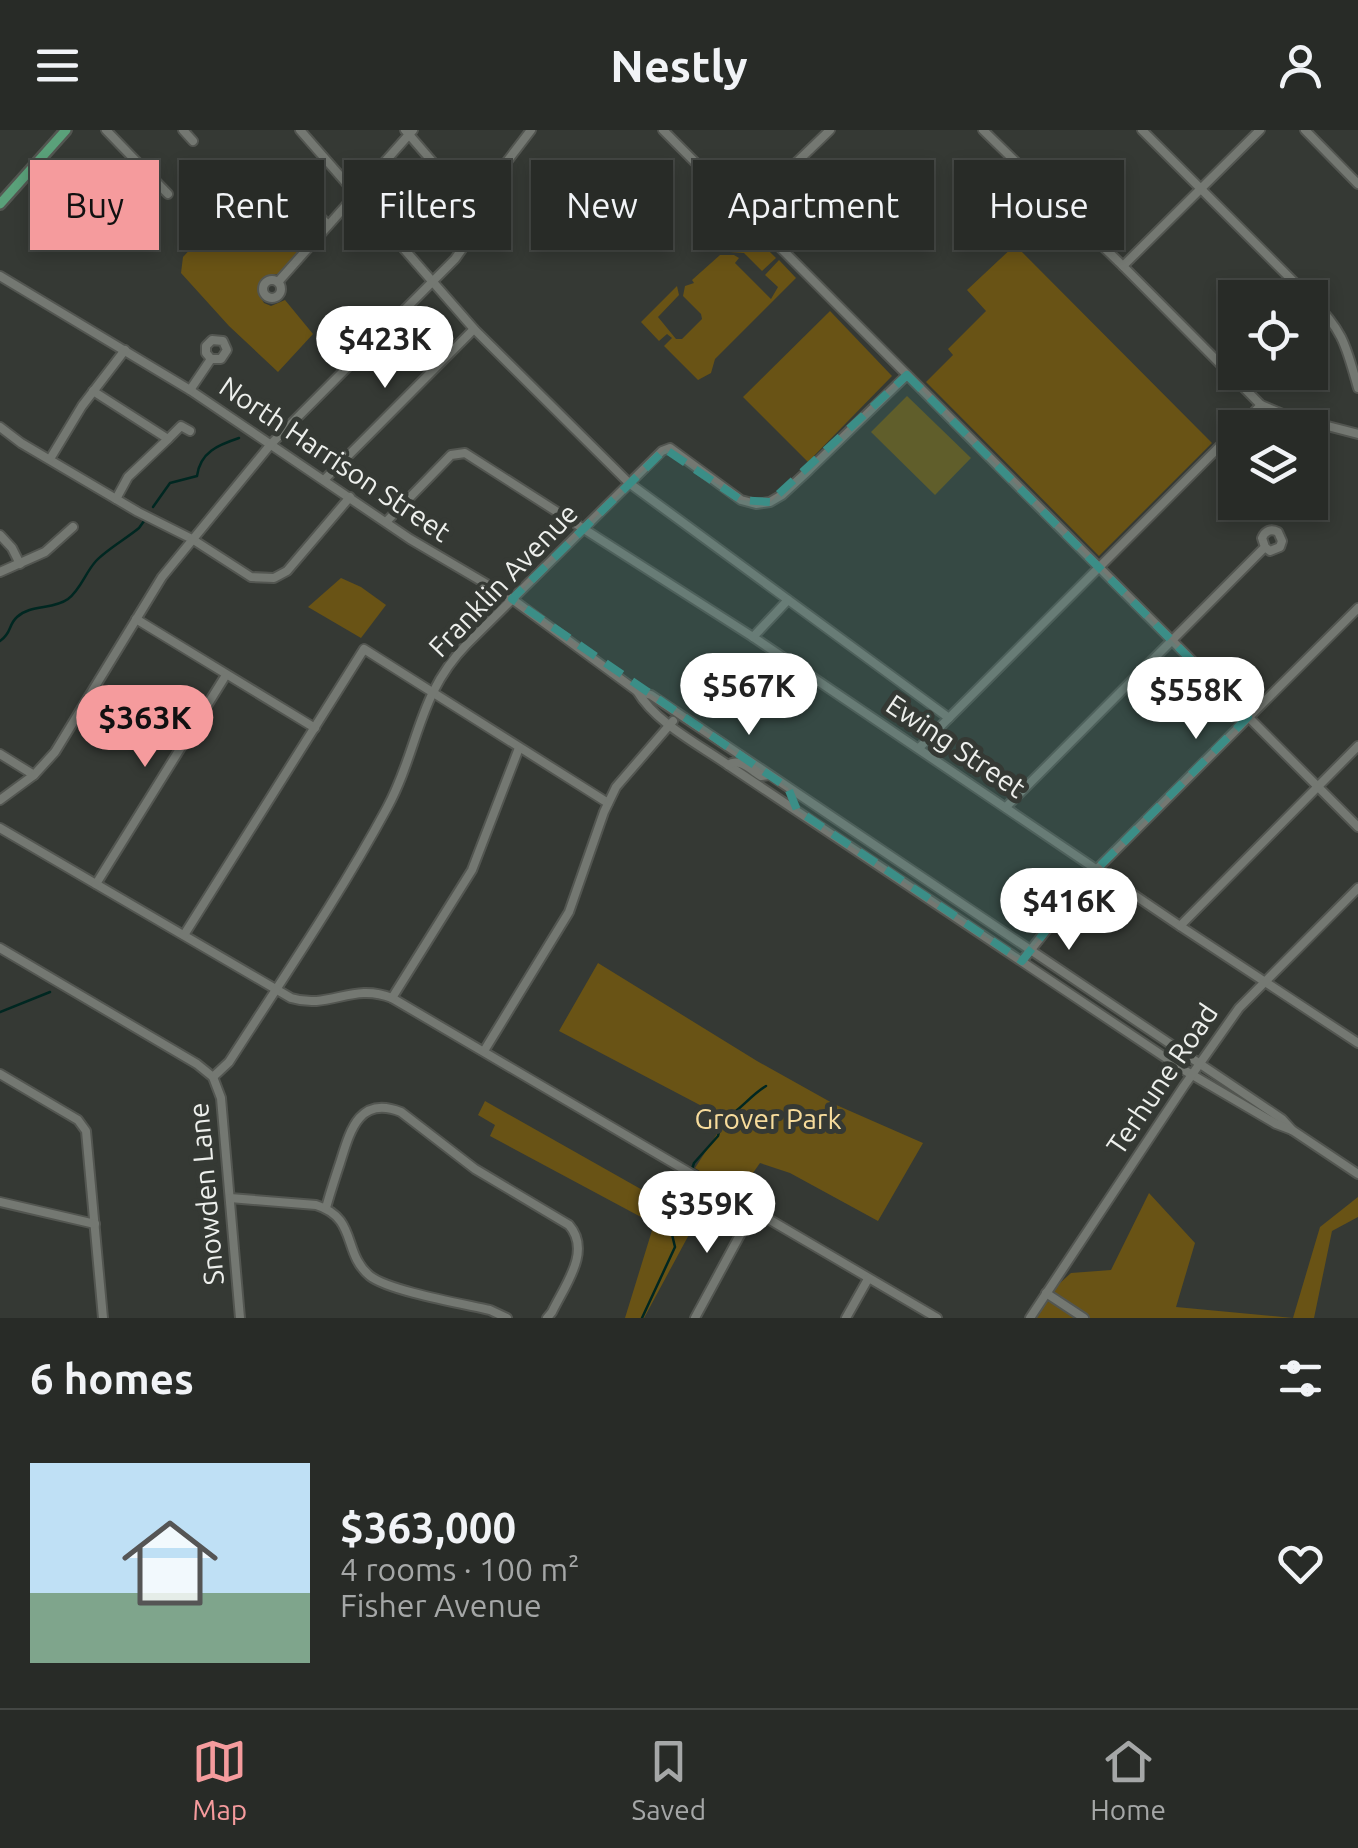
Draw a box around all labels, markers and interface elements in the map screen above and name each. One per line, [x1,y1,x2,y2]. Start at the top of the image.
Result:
icon: menu [30,38,85,93]
icon: person [1273,38,1328,93]
text: Nestly [610,40,748,91]
chip: Buy [30,160,159,250]
chip: Rent [179,160,324,250]
chip: Filters [344,160,511,250]
chip: New [531,160,673,250]
chip: Apartment [693,160,934,250]
chip: House [954,160,1124,250]
map controls [1218,280,1328,520]
button: locate [1218,280,1328,390]
pin: $423K [315,306,455,391]
text: $423K [338,320,432,356]
street label: North Harrison Street [214,370,456,547]
button: layers [1218,410,1328,520]
street label: Franklin Avenue [422,497,583,662]
pin: $567K [679,653,819,738]
pin: $558K [1126,657,1266,742]
text: $567K [702,667,796,703]
text: $558K [1149,671,1243,707]
pin: $363K [75,685,215,770]
street label: Ewing Street [881,688,1032,803]
text: $363K [98,699,192,735]
pin: $416K [999,868,1139,953]
text: $416K [1022,882,1116,918]
street label: Terhune Road [1100,998,1223,1160]
street label: Snowden Lane [182,1102,229,1287]
park label: Grover Park [694,1103,842,1134]
pin: $359K [637,1171,777,1256]
text: $359K [660,1185,754,1221]
icon: filters [1273,1351,1328,1406]
text: 6 homes [30,1355,194,1402]
icon: home [110,1503,230,1623]
text: $363,000 [340,1504,516,1551]
icon: heart [1273,1536,1328,1591]
text: 4 rooms · 100 m² [340,1551,580,1587]
text: Fisher Avenue [340,1587,542,1623]
tab: Map [192,1734,247,1825]
tab: Saved [632,1734,706,1825]
tab: Home [1090,1734,1166,1825]

